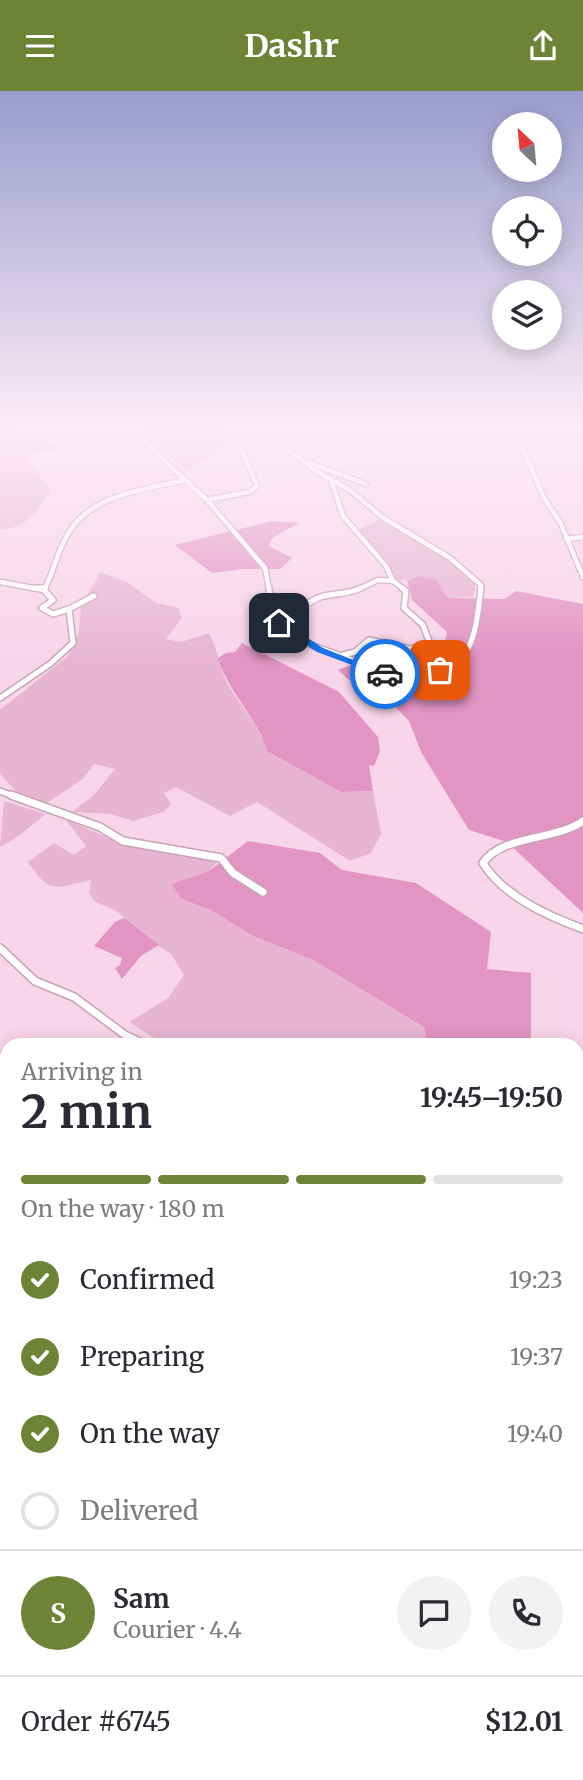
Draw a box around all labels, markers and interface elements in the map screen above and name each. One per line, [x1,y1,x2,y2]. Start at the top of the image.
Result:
text: Dashr [244,26,339,66]
icon: menu [21,27,59,65]
icon: share [524,27,562,65]
north arrow [492,112,562,182]
map controls [492,112,562,350]
button: locate [492,196,562,266]
button: layers [492,280,562,350]
pin [249,593,309,653]
icon: home [260,604,298,642]
courier [350,639,420,709]
pin [410,640,470,700]
icon: bag [421,651,459,689]
icon: car [366,655,404,693]
text: Arriving in [21,1057,143,1086]
text: 19:45–19:50 [420,1081,563,1114]
text: 2 min [21,1083,152,1141]
text: On the way · 180 m [21,1194,225,1223]
icon: check [21,1261,59,1299]
text: Confirmed [80,1263,215,1296]
text: 19:23 [509,1265,563,1294]
icon: check [21,1338,59,1376]
text: Preparing [80,1340,204,1373]
text: 19:37 [510,1342,563,1371]
icon: check [21,1415,59,1453]
text: On the way [80,1417,220,1450]
text: 19:40 [507,1419,563,1448]
text: Delivered [80,1494,199,1527]
button: chat [397,1576,471,1650]
button: phone [489,1576,563,1650]
text: Sam [113,1582,170,1615]
text: S [50,1597,66,1630]
text: Courier · 4.4 [113,1615,242,1644]
text: Order #6745 [21,1705,171,1738]
text: $12.01 [485,1705,563,1738]

